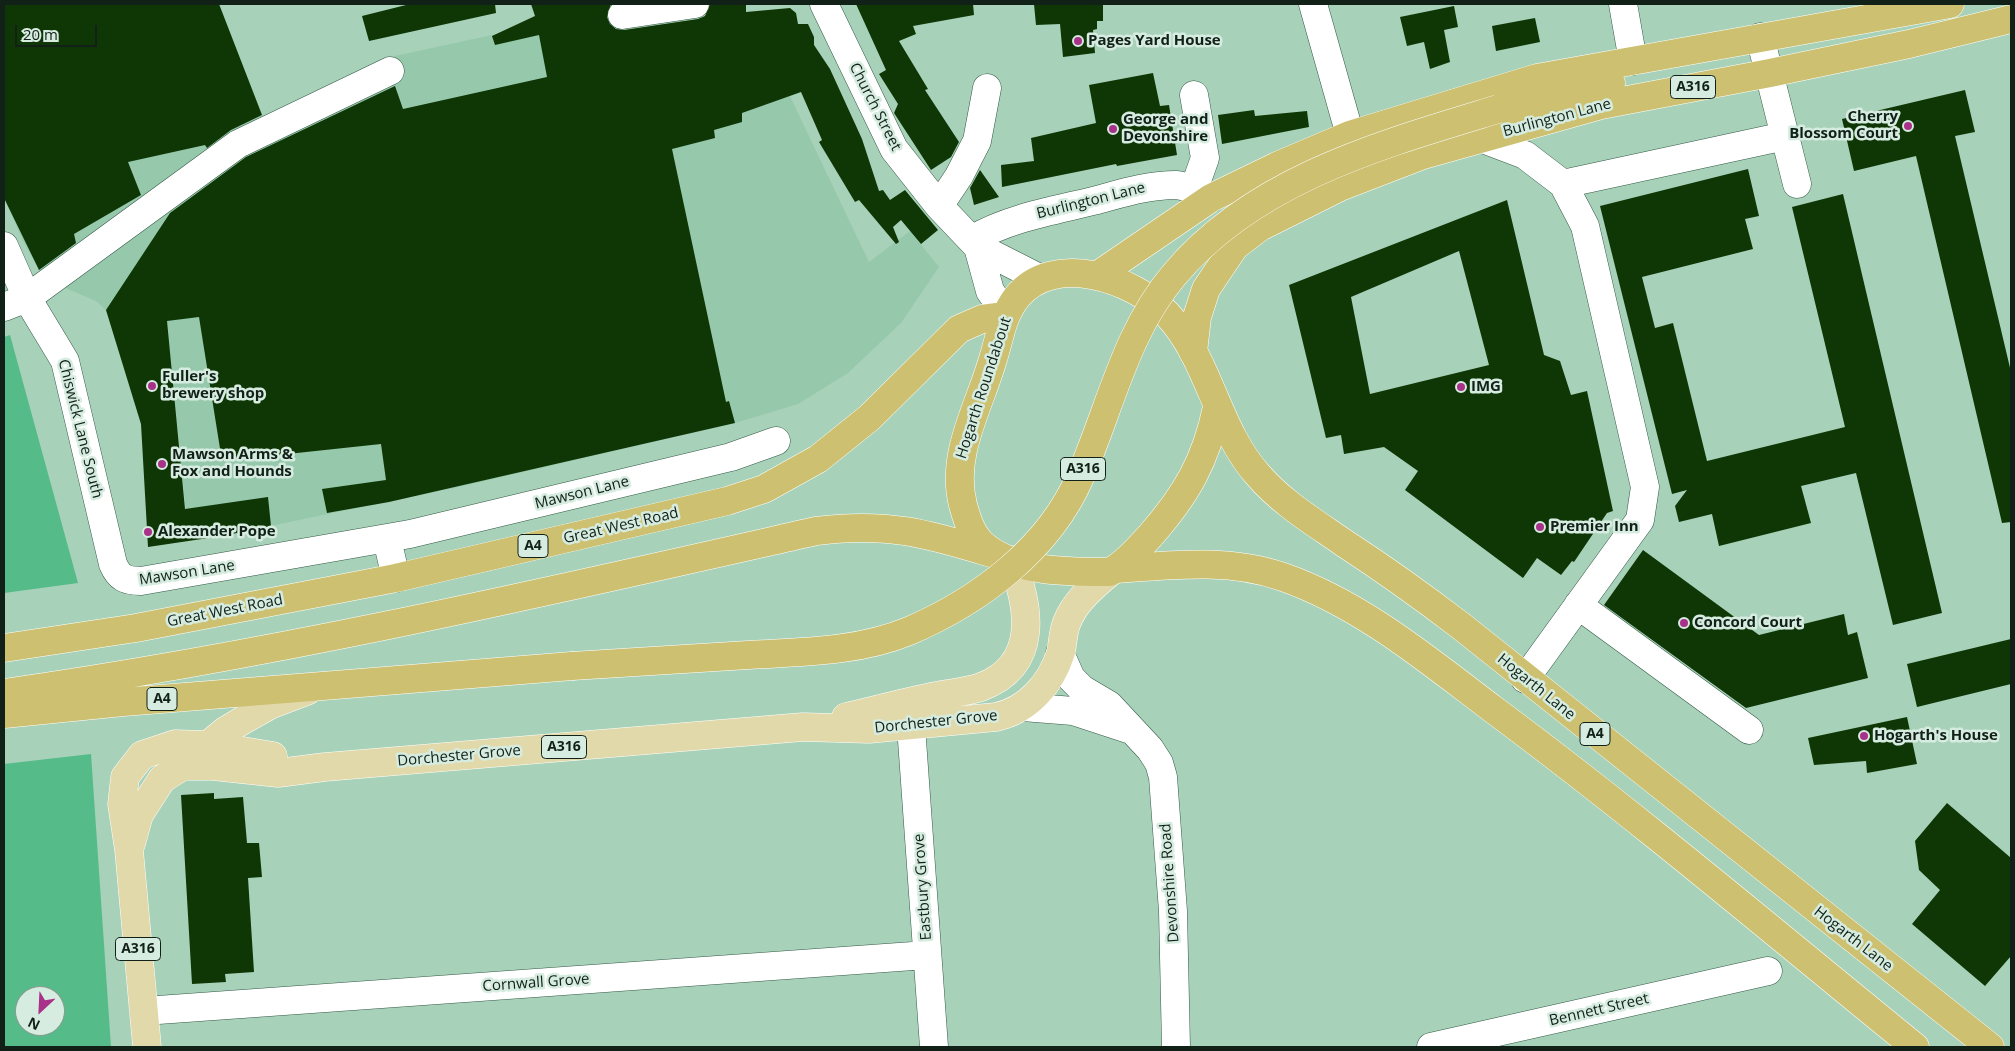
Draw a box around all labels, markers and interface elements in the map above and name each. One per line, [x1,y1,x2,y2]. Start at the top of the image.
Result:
scale bar [18,15,100,47]
text: 20 m [23,24,58,44]
place label: Pages Yard House [1088,32,1221,50]
marker: Pages Yard House [1072,35,1084,47]
street label: Church Street [845,60,905,154]
road number: A316 [1670,75,1716,98]
street label: Burlington Lane [1501,95,1613,141]
place label: Cherry Blossom Court [1789,108,1898,143]
place label: George and Devonshire [1123,111,1208,146]
marker: Cherry Blossom Court [1902,120,1914,132]
marker: George and Devonshire [1107,123,1119,135]
street label: Burlington Lane [1035,179,1147,223]
street label: Hogarth Roundabout [953,315,1015,461]
street label: Chiswick Lane South [54,358,106,500]
place label: Fuller's brewery shop [162,368,264,403]
place label: IMG [1471,378,1501,396]
marker: Fuller's brewery shop [146,380,158,392]
marker: IMG [1455,381,1467,393]
place label: Mawson Arms & Fox and Hounds [172,446,293,481]
marker: Mawson Arms & Fox and Hounds [156,458,168,470]
road number: A316 [1060,458,1106,480]
street label: Mawson Lane [533,473,631,513]
street label: Great West Road [562,504,680,548]
place label: Premier Inn [1550,518,1639,536]
marker: Premier Inn [1534,521,1546,533]
place label: Alexander Pope [158,523,276,541]
marker: Alexander Pope [142,526,154,538]
road number: A4 [518,534,548,558]
street label: Mawson Lane [138,557,236,589]
street label: Great West Road [166,591,284,631]
place label: Concord Court [1694,614,1802,632]
marker: Concord Court [1678,617,1690,629]
street label: Hogarth Lane [1493,650,1579,724]
road number: A4 [147,688,177,711]
street label: Dorchester Grove [874,707,998,737]
road number: A4 [1580,722,1610,746]
place label: Hogarth's House [1874,727,1998,745]
marker: Hogarth's House [1858,730,1870,742]
road number: A316 [542,736,586,759]
street label: Dorchester Grove [397,742,521,770]
street label: Devonshire Road [1157,823,1183,943]
street label: Eastbury Grove [910,833,936,941]
street label: Hogarth Lane [1810,903,1896,975]
road number: A316 [116,938,160,961]
street label: Cornwall Grove [482,970,590,996]
north arrow [15,986,65,1036]
street label: Bennett Street [1548,990,1650,1030]
text: N [25,1013,43,1035]

